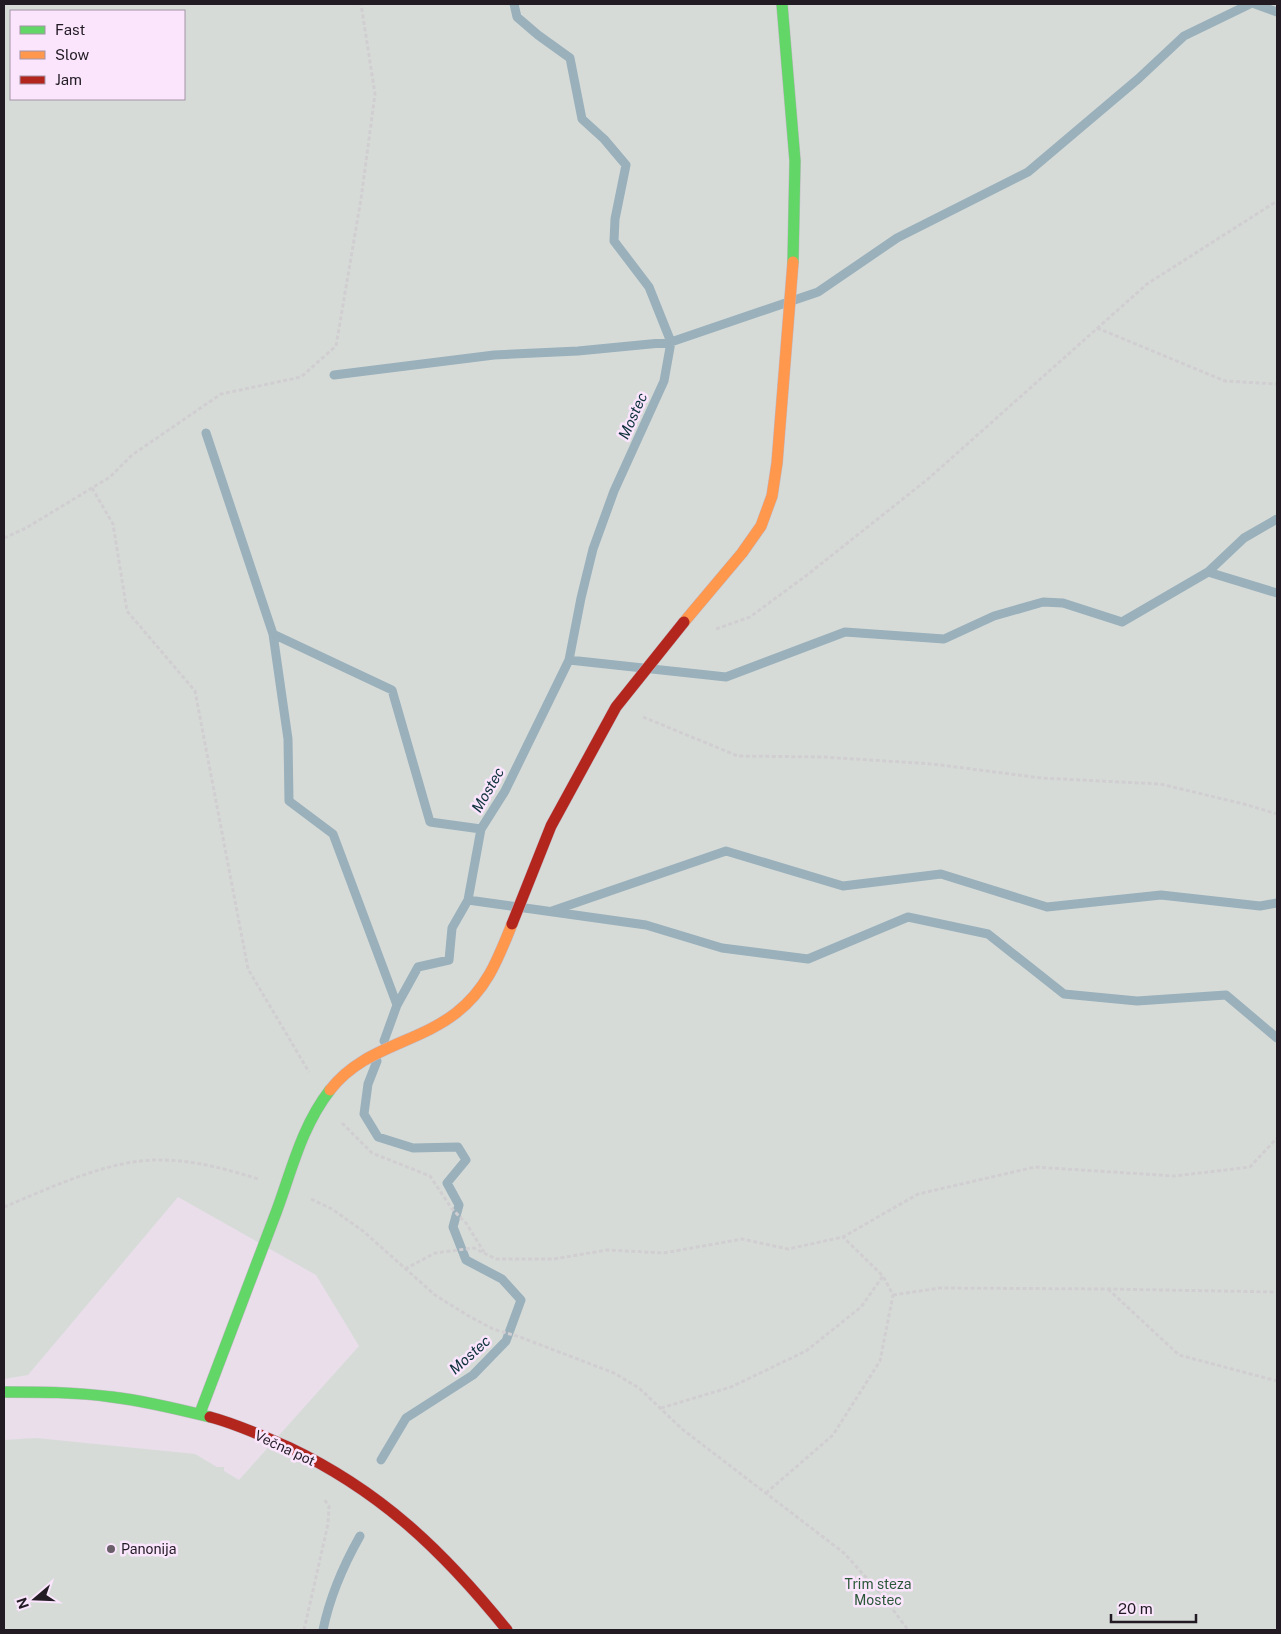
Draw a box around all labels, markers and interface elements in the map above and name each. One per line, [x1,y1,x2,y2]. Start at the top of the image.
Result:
legend [10,10,185,100]
text: Fast [55,21,85,38]
text: Slow [55,46,90,63]
text: Jam [55,71,82,88]
water label: Mostec [615,390,650,442]
water label: Mostec [468,764,507,815]
water label: Mostec [446,1332,494,1377]
street label: Večna pot [252,1427,318,1469]
place label: Panonija [121,1541,176,1557]
marker: Panonija [105,1543,117,1555]
north arrow [10,1574,60,1624]
park label: Trim steza Mostec [845,1576,911,1608]
scale bar [1111,1592,1196,1624]
text: N [13,1595,32,1611]
text: 20 m [1118,1600,1153,1617]

